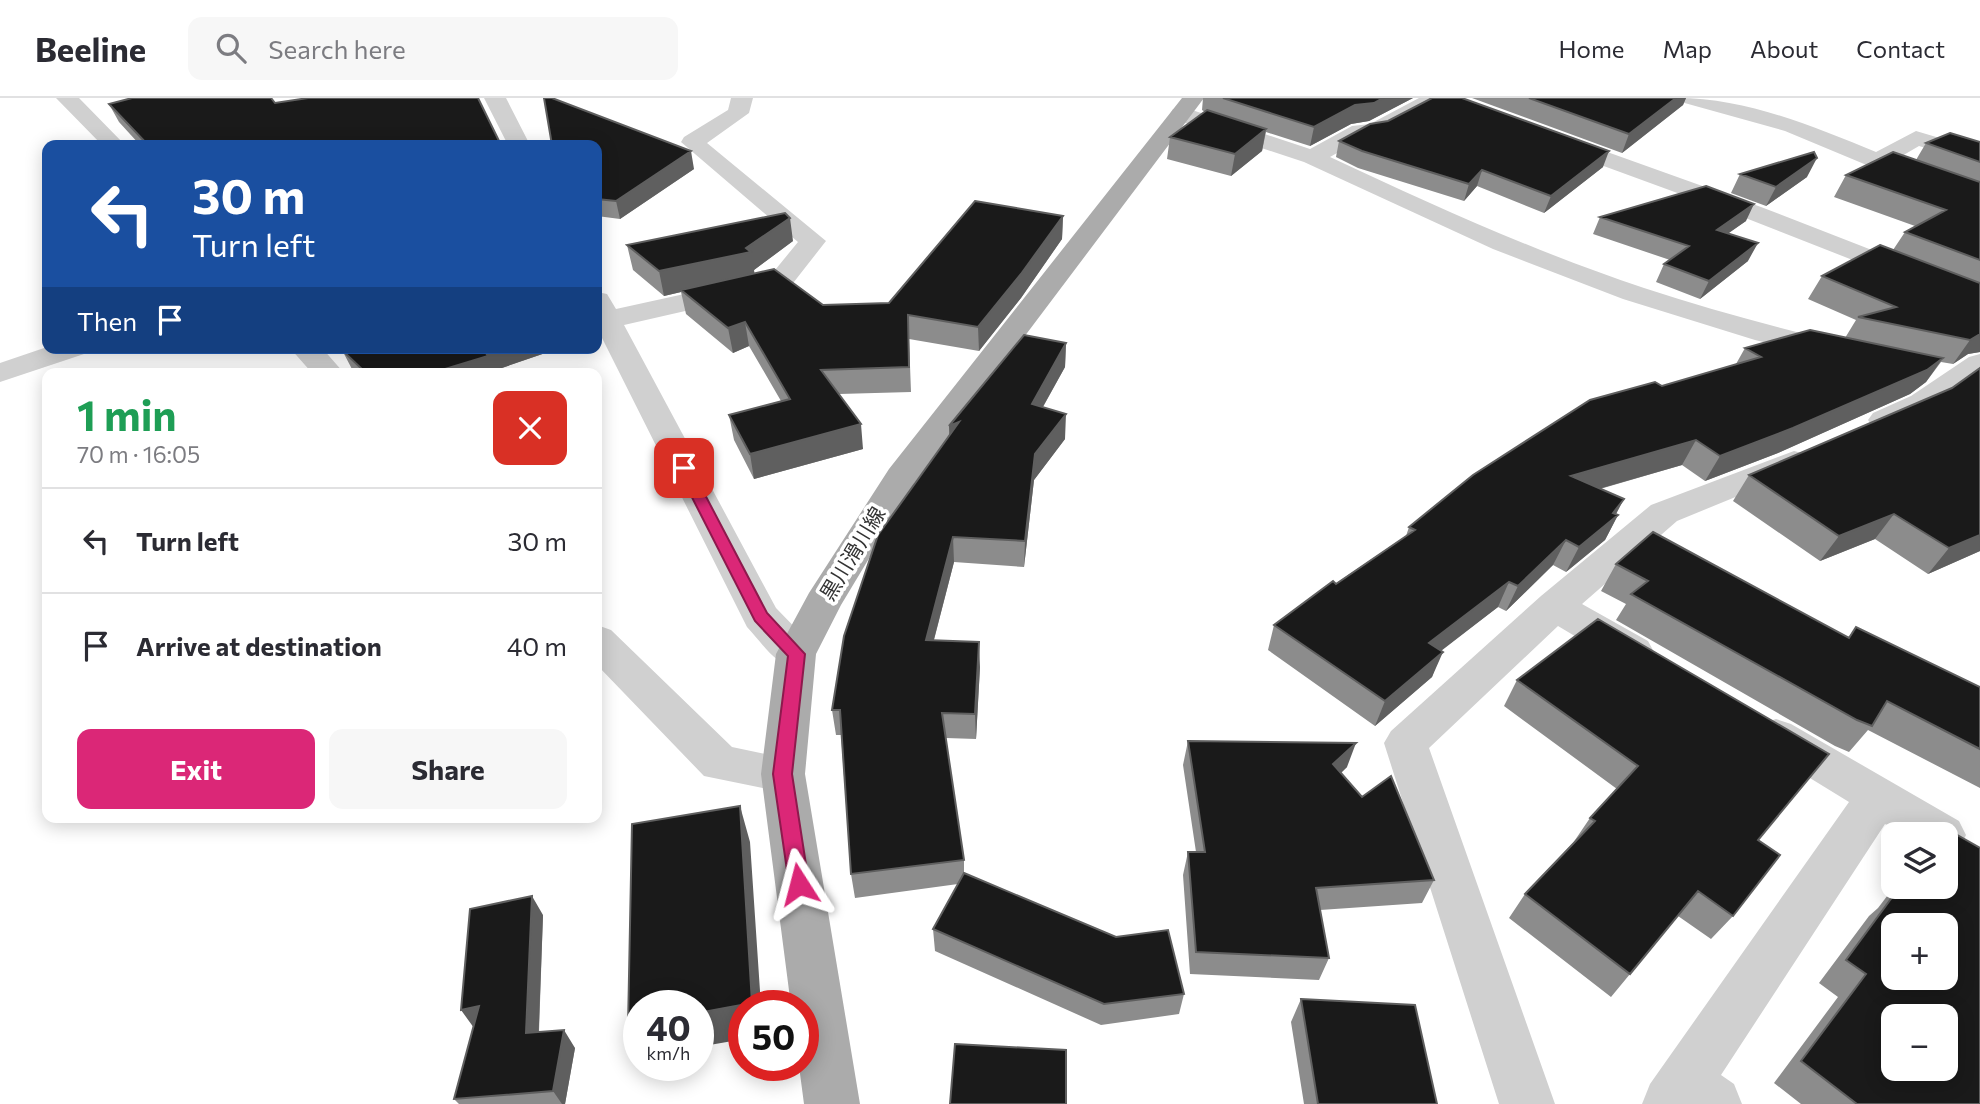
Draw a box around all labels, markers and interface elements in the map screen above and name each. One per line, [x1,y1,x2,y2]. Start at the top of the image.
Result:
search box [188,17,678,80]
text: Beeline [35,28,146,69]
icon: search [212,29,250,67]
text: Search here [268,33,406,64]
text: Home [1559,34,1625,63]
text: Map [1663,34,1712,63]
text: About [1750,34,1818,63]
text: Contact [1856,34,1945,63]
text: 30 m [192,164,305,224]
icon: left [77,168,168,259]
text: Turn left [192,224,316,264]
icon: arrive [151,301,189,339]
text: Then [77,305,137,336]
text: 1 min [77,388,177,440]
button: close [493,391,567,465]
pin [654,438,714,498]
text: 70 m · 16:05 [77,440,200,468]
icon: arrive [665,449,703,487]
street label: 黒川滑川線 [814,502,889,605]
icon: left [77,522,115,560]
text: Turn left [136,525,239,556]
text: 30 m [508,525,567,556]
icon: arrive [77,627,115,665]
text: Arrive at destination [136,630,382,661]
text: 40 m [507,630,567,661]
button: Exit [77,729,315,809]
button: Share [329,729,567,809]
map controls [1881,822,1958,1081]
button: layers [1881,822,1958,899]
position arrow [762,847,836,921]
button: + [1881,913,1958,990]
speed limit sign: 50 [728,990,819,1081]
button: − [1881,1004,1958,1081]
text: 40 [646,1005,691,1048]
text: km/h [647,1042,690,1064]

